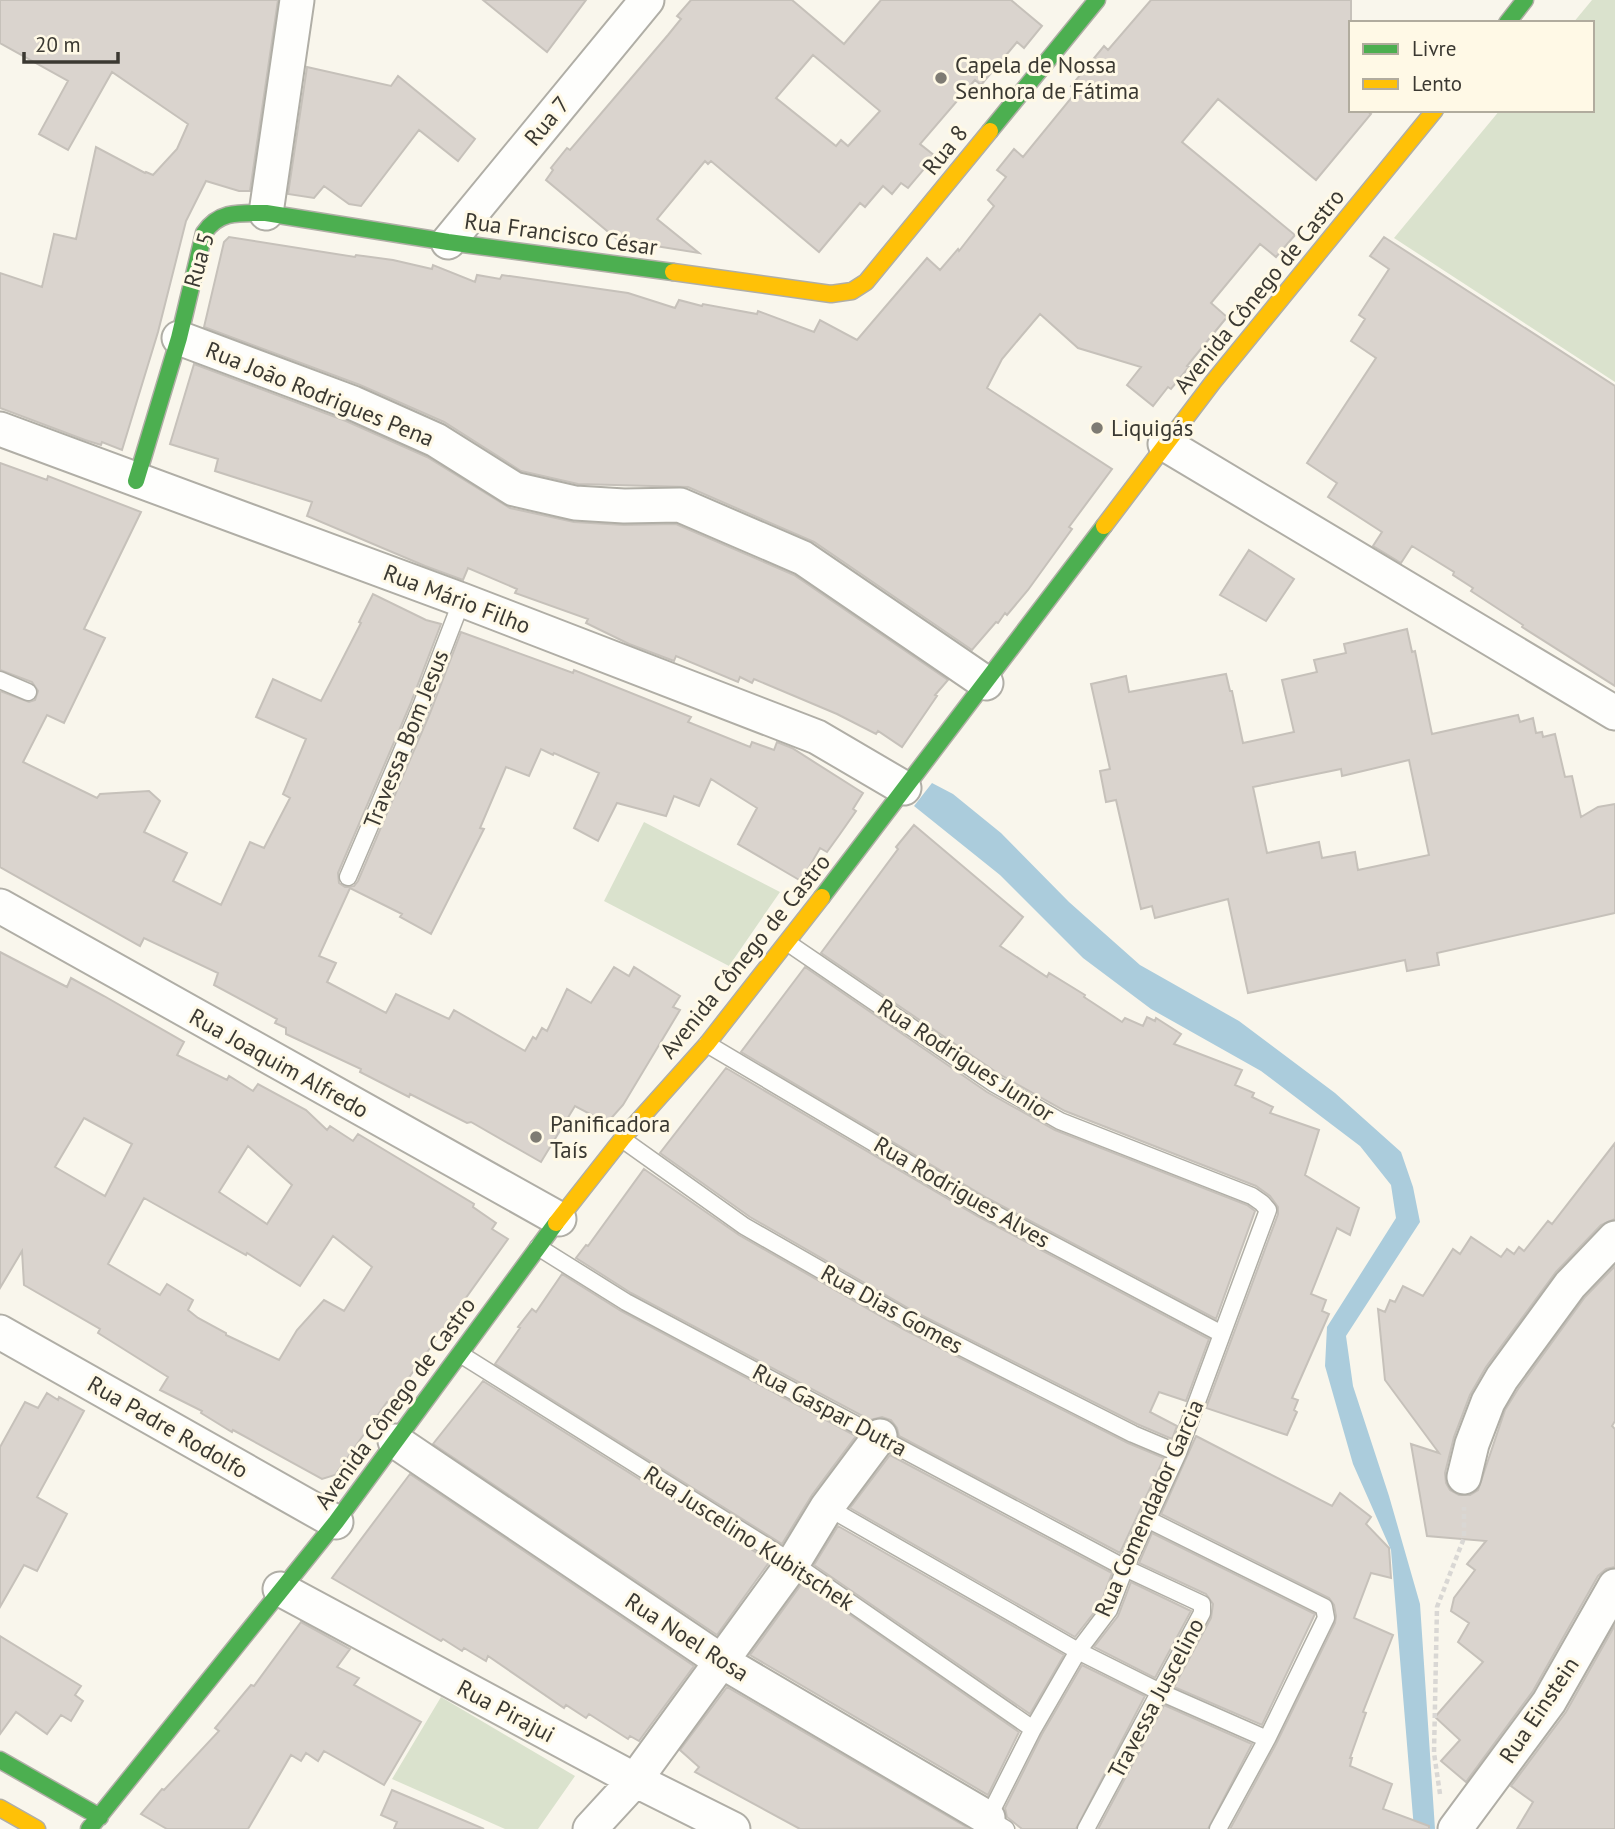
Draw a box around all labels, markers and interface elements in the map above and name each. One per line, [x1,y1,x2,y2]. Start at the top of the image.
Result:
scale bar [24,21,119,65]
legend [1349,21,1594,112]
text: 20 m [35,31,81,58]
text: Livre [1412,35,1456,62]
place label: Capela de Nossa Senhora de Fátima [955,50,1139,105]
marker: Capela de Nossa Senhora de Fátima [933,70,949,86]
text: Lento [1412,70,1462,97]
street label: Rua 7 [518,90,576,151]
street label: Rua 8 [916,119,973,181]
street label: Avenida Cônego de Castro [1167,182,1350,399]
street label: Rua Francisco César [463,206,660,261]
street label: Rua 5 [177,229,220,291]
street label: Rua João Rodrigues Pena [202,334,439,453]
place label: Liquigás [1111,413,1193,442]
marker: Liquigás [1089,420,1105,436]
street label: Rua Mário Filho [380,557,535,640]
street label: Travessa Bom Jesus [357,645,455,832]
street label: Avenida Cônego de Castro [653,847,836,1064]
street label: Rua Rodrigues Junior [872,992,1060,1128]
street label: Rua Joaquim Alfredo [185,1001,374,1124]
place label: Panificadora Taís [550,1109,670,1164]
marker: Panificadora Taís [528,1129,544,1145]
street label: Rua Rodrigues Alves [869,1129,1055,1254]
street label: Rua Dias Gomes [816,1258,968,1360]
street label: Avenida Cônego de Castro [308,1291,481,1515]
street label: Rua Gaspar Dutra [748,1357,912,1462]
street label: Rua Padre Rodolfo [83,1369,254,1484]
street label: Rua Comendador Garcia [1088,1395,1210,1621]
street label: Rua Juscelino Kubitschek [639,1459,860,1616]
street label: Rua Noel Rosa [620,1586,755,1687]
street label: Travessa Juscelino [1101,1613,1210,1783]
street label: Rua Einstein [1492,1651,1585,1768]
street label: Rua Pirajui [452,1673,560,1748]

